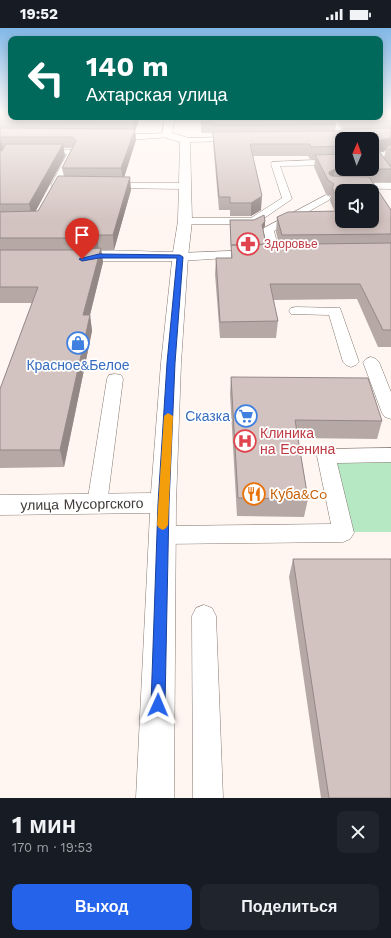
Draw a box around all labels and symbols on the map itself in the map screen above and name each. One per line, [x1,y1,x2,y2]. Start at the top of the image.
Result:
north arrow [335,132,379,176]
pin [65,218,99,259]
pharmacy icon: Здоровье [235,231,261,257]
place label: Здоровье [264,237,318,251]
shop icon: Красное&Белое [65,330,91,356]
place label: Красное&Белое [26,357,130,373]
supermarket icon: Сказка [233,403,259,429]
place label: Сказка [185,408,230,424]
place label: Клиника на Есенина [260,425,336,457]
hospital icon: Клиника на Есенина [232,428,258,454]
restaurant icon: Куба&Co [241,481,267,507]
place label: Куба&Co [270,486,328,502]
street label: улица Мусоргского [20,495,144,513]
position arrow [137,684,179,726]

